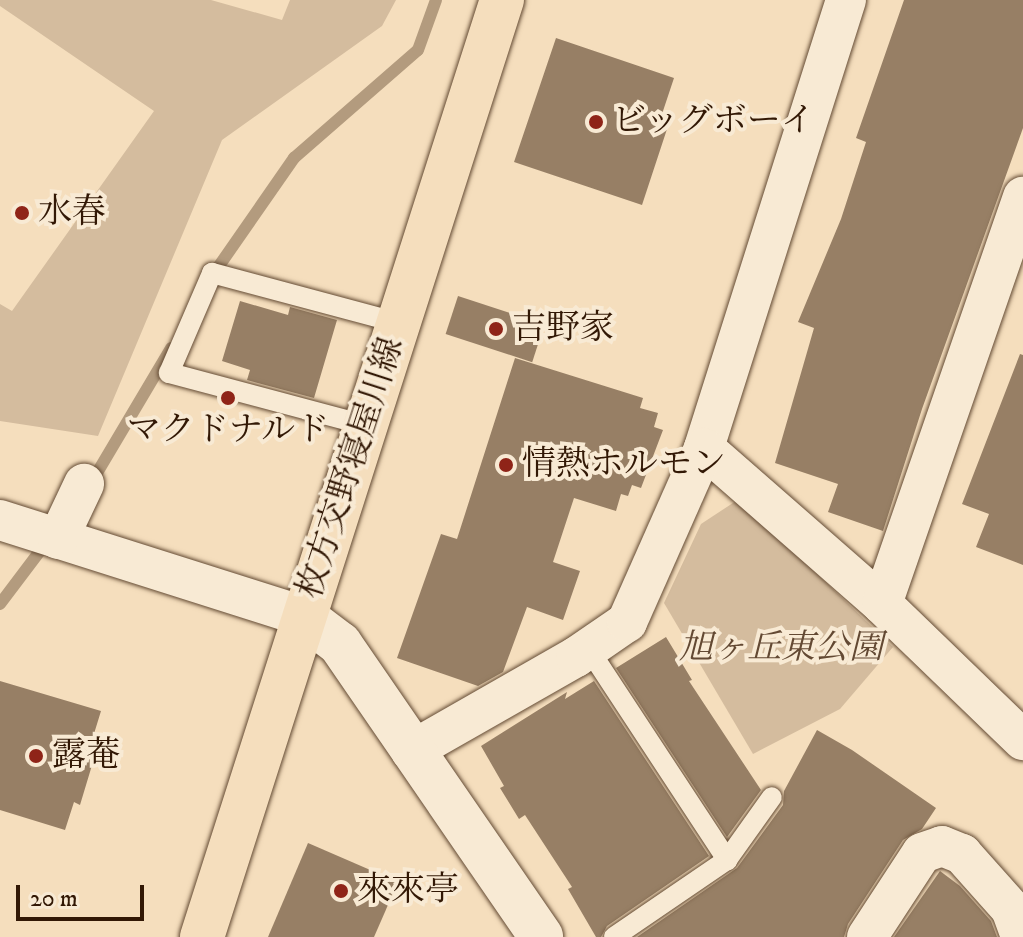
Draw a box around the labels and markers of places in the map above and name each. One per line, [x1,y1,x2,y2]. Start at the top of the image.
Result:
place label: ビッグボーイ [612,102,816,142]
marker: ビッグボーイ [587,113,605,131]
place label: 水春 [38,193,106,233]
marker: 水春 [13,204,31,222]
place label: 吉野家 [512,309,614,349]
marker: 吉野家 [487,320,505,338]
marker: マクドナルド [219,389,237,407]
place label: マクドナルド [126,411,330,451]
place label: 情熱ホルモン [522,445,726,485]
marker: 情熱ホルモン [497,456,515,474]
place label: 露菴 [52,736,120,776]
marker: 露菴 [27,747,45,765]
place label: 來來亭 [357,871,459,911]
marker: 來來亭 [332,882,350,900]

